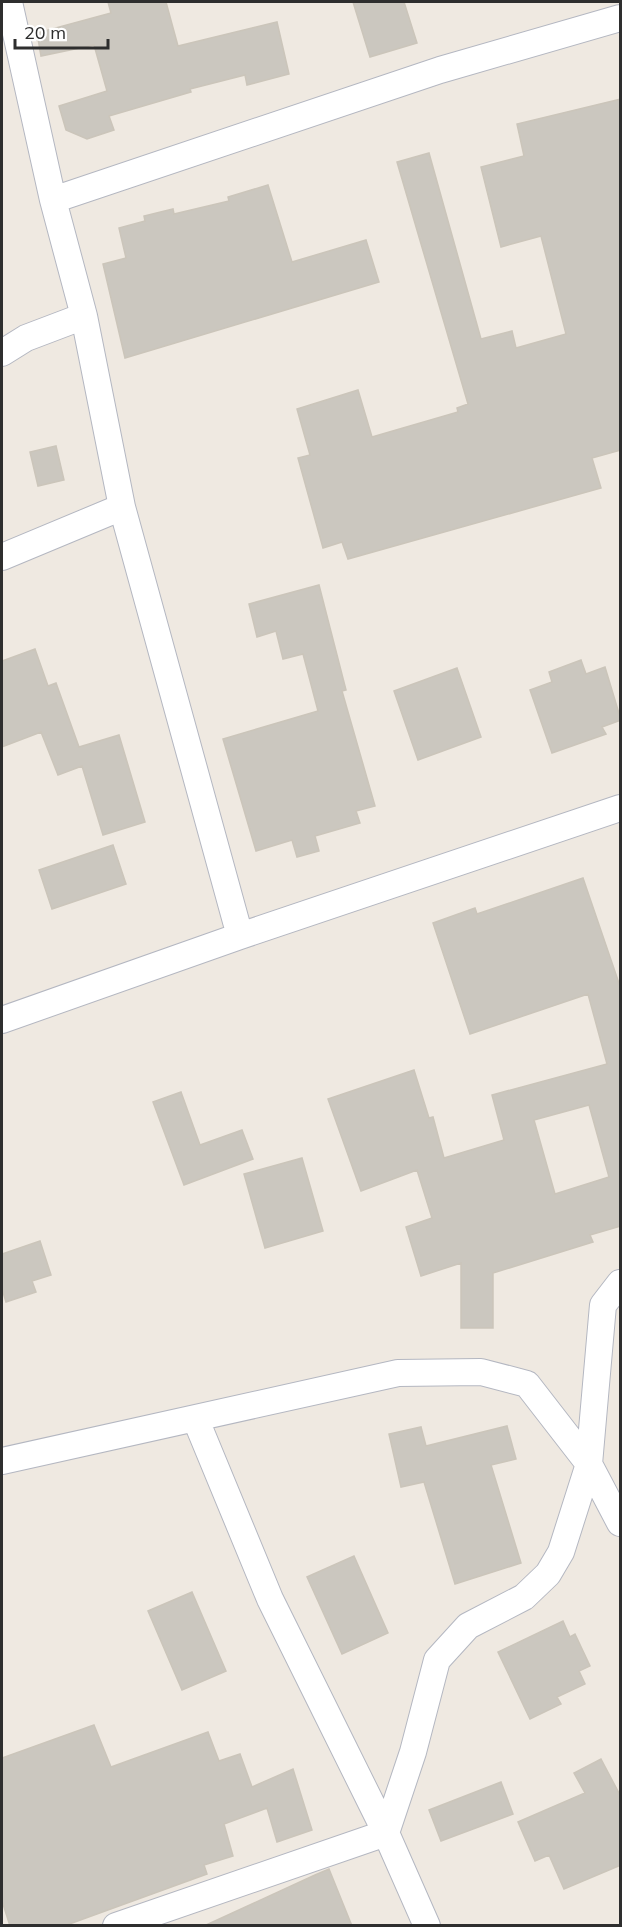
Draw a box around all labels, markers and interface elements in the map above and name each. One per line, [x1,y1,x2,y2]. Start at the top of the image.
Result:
scale bar [15,12,108,50]
text: 20 m [24,21,66,44]

